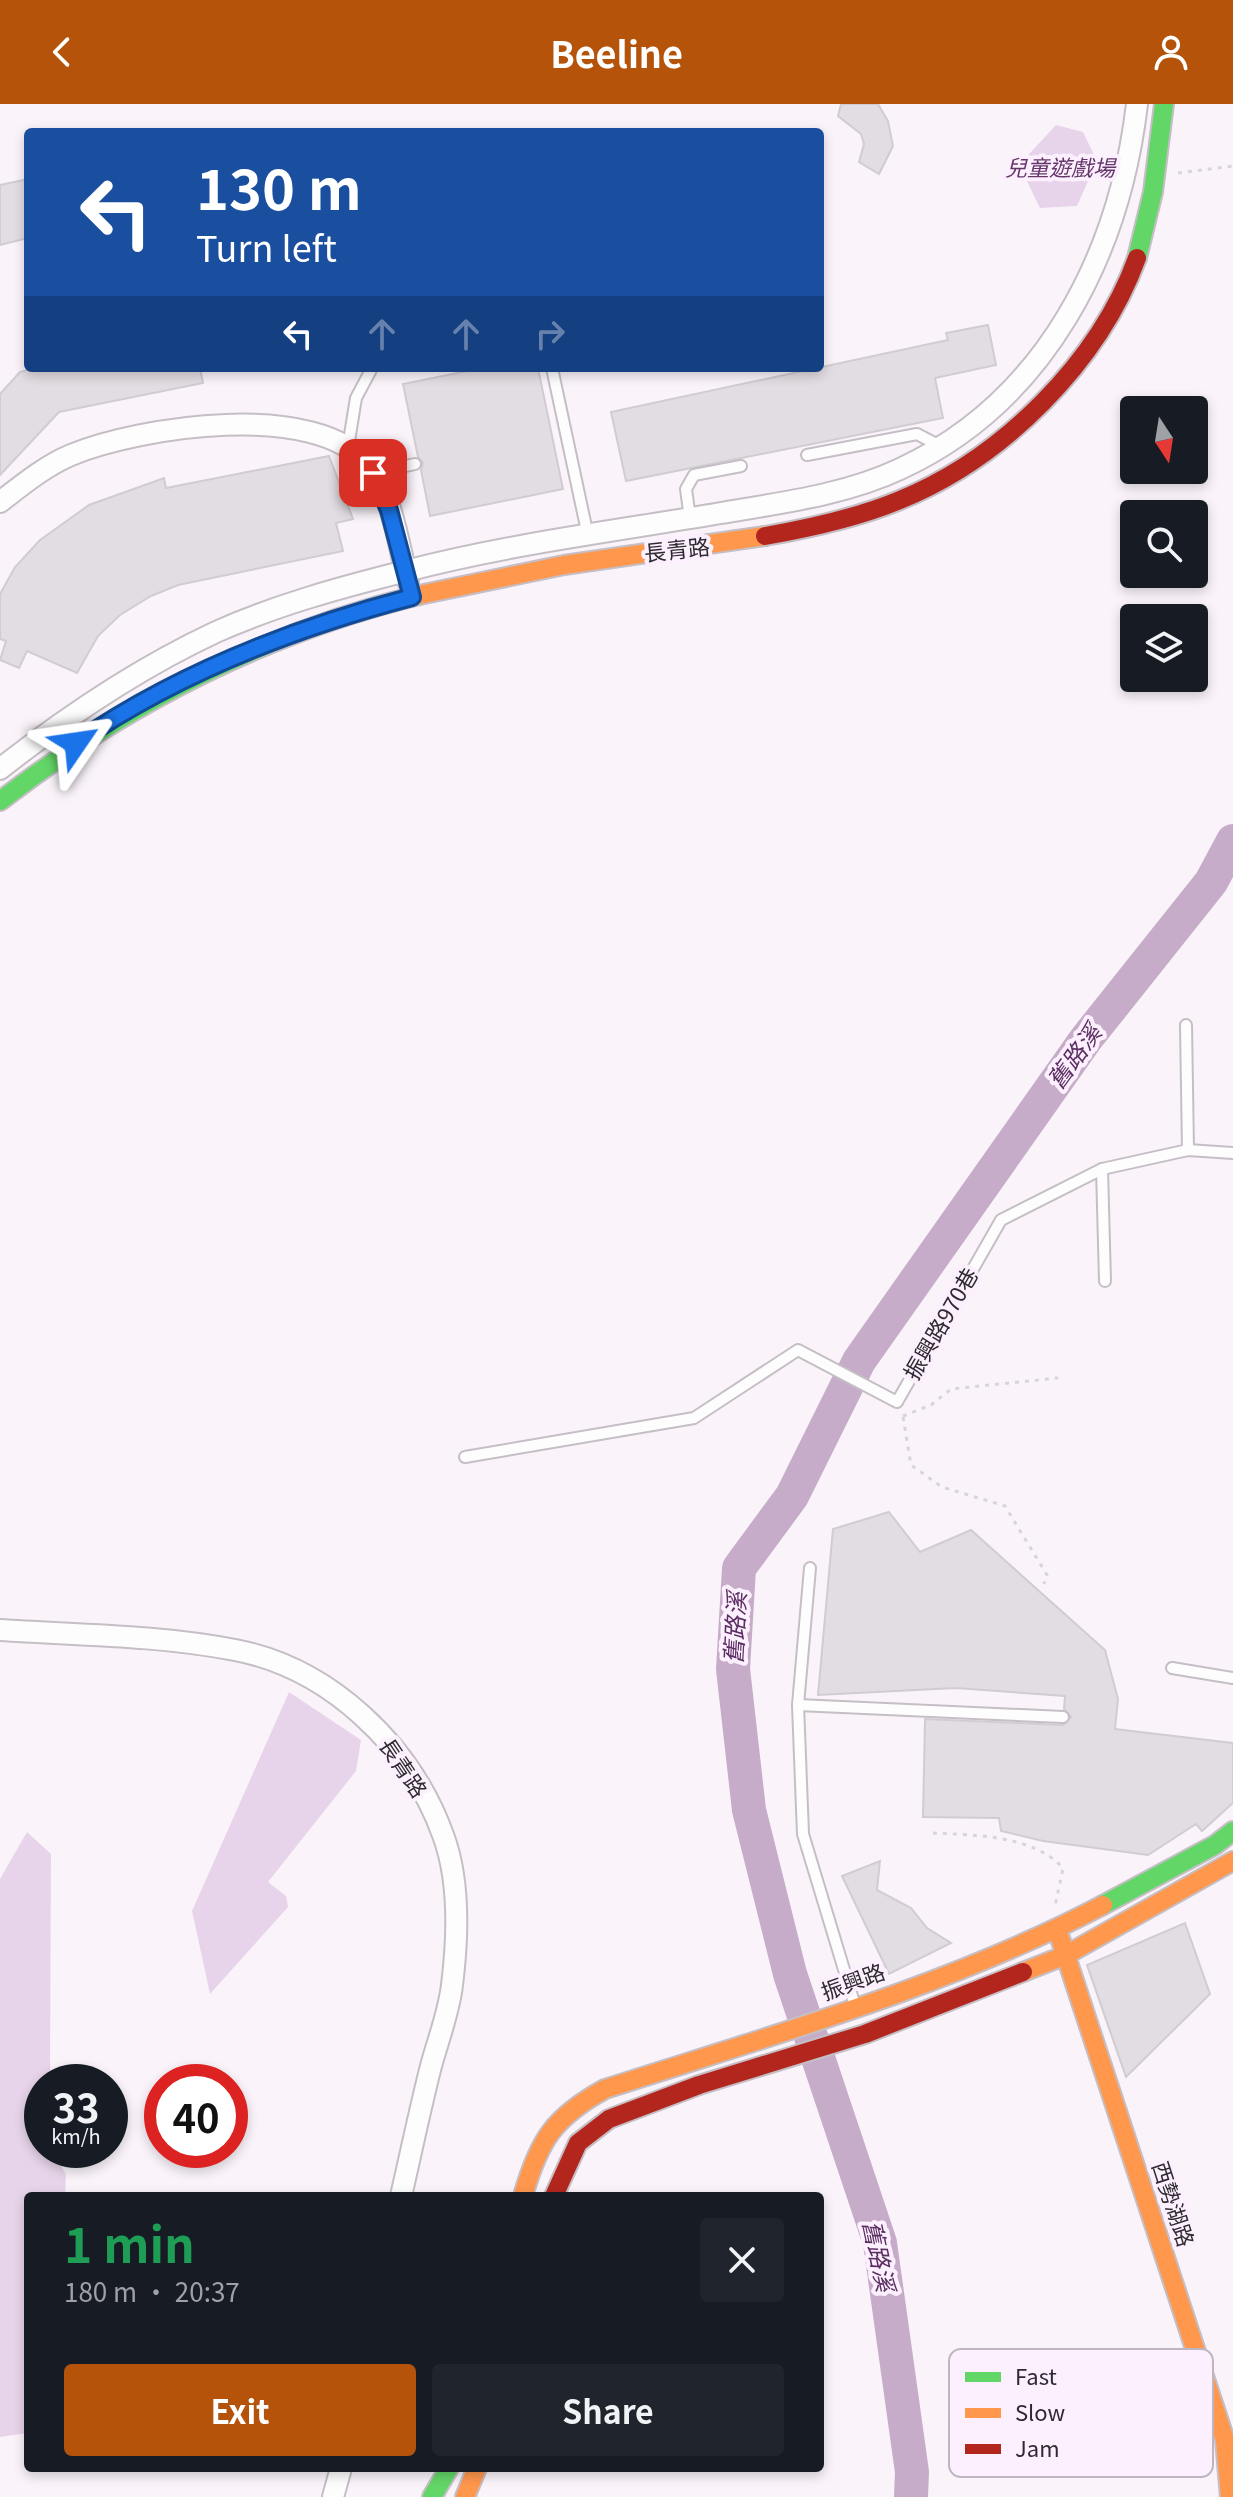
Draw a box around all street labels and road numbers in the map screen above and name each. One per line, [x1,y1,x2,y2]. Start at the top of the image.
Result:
street label: 長青路 [642,529,711,567]
street label: 振興路970巷 [894,1261,984,1385]
street label: 長青路 [373,1731,436,1803]
street label: 振興路 [816,1954,889,2006]
street label: 西勢湖路 [1146,2157,1204,2250]

